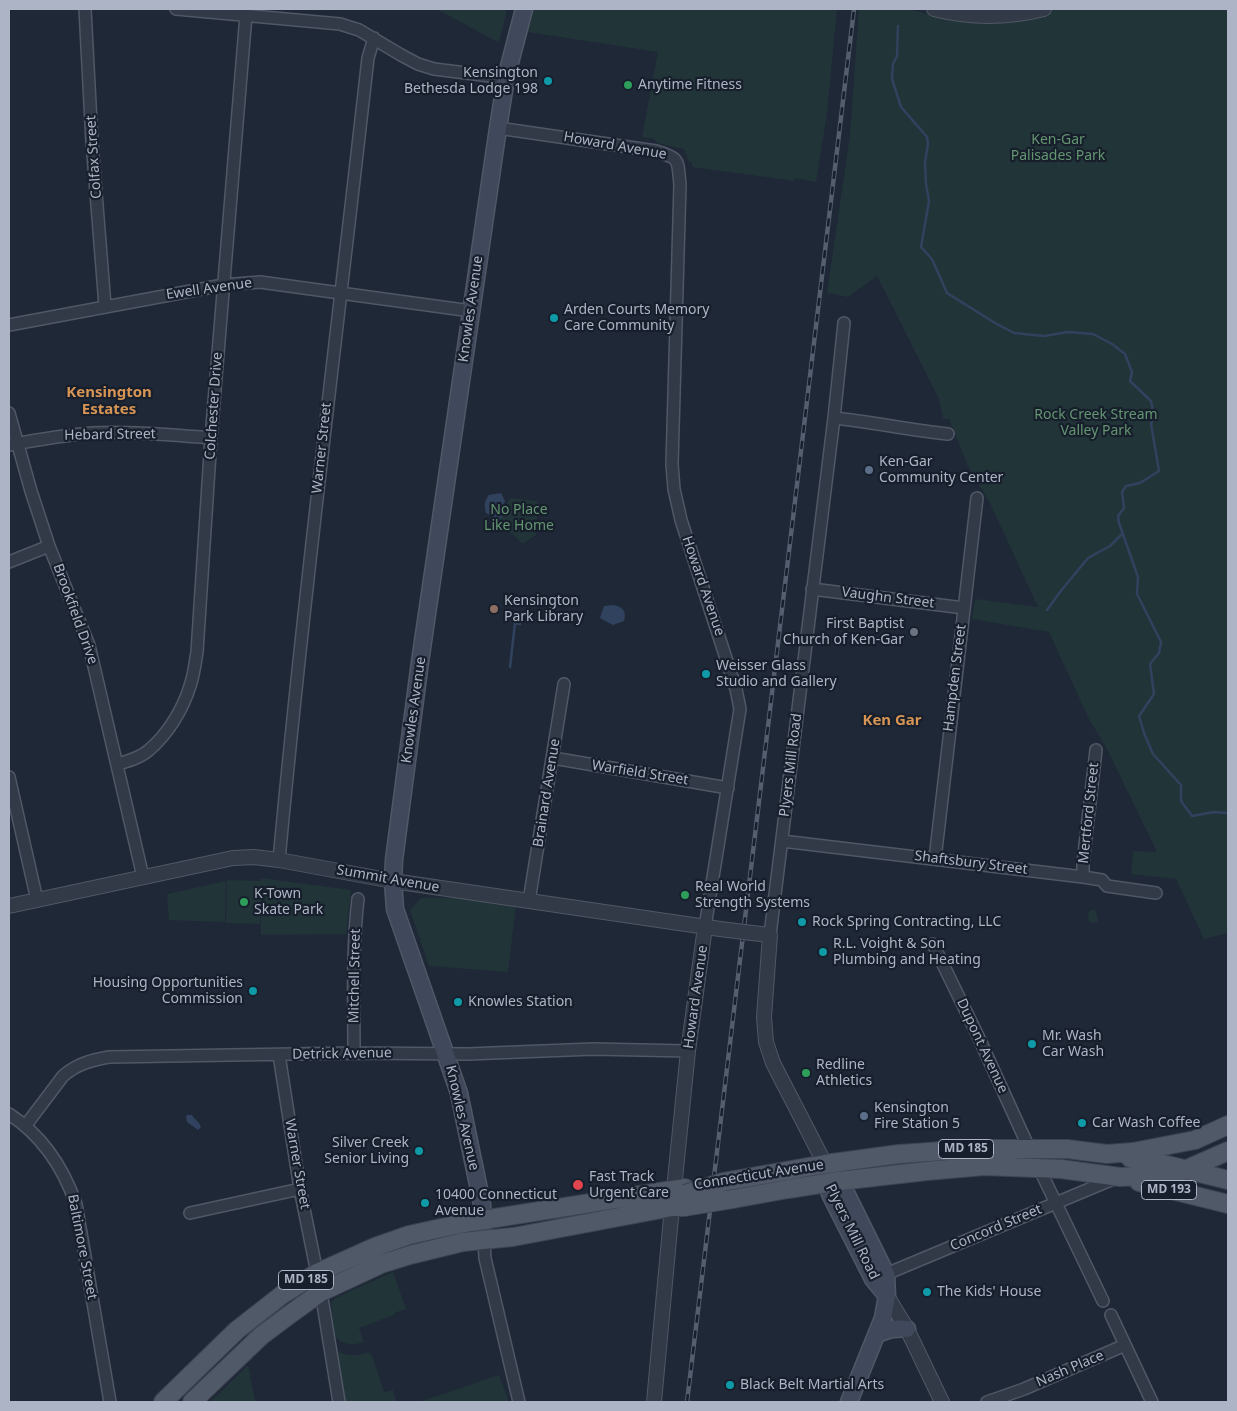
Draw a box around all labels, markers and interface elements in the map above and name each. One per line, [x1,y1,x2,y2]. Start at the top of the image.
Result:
place label: Kensington Bethesda Lodge 198 [404,65,538,98]
marker: Kensington Bethesda Lodge 198 [542,75,554,87]
place label: Anytime Fitness [638,77,742,93]
marker: Anytime Fitness [622,79,634,91]
street label: Colfax Street [83,115,105,199]
street label: Howard Avenue [562,129,668,163]
park label: Ken-Gar Palisades Park [1011,132,1105,164]
street label: Knowles Avenue [455,255,487,363]
street label: Ewell Avenue [165,275,253,303]
place label: Arden Courts Memory Care Community [564,302,709,334]
marker: Arden Courts Memory Care Community [548,312,560,324]
street label: Colchester Drive [202,352,226,460]
district label: Kensington Estates [66,384,152,419]
street label: Warner Street [309,402,335,494]
park label: Rock Creek Stream Valley Park [1034,407,1158,440]
street label: Hebard Street [64,426,156,444]
place label: Ken-Gar Community Center [879,454,1003,487]
marker: Ken-Gar Community Center [863,464,875,476]
park label: No Place Like Home [484,502,554,534]
street label: Howard Avenue [678,534,728,638]
street label: Brookfield Drive [49,561,101,667]
street label: Vaughn Street [841,584,935,612]
place label: Kensington Park Library [504,593,583,626]
marker: Kensington Park Library [488,603,500,615]
place label: First Baptist Church of Ken-Gar [783,616,904,648]
street label: Hampden Street [940,623,970,733]
marker: First Baptist Church of Ken-Gar [908,626,920,638]
street label: Knowles Avenue [398,656,430,764]
place label: Weisser Glass Studio and Gallery [716,658,837,690]
marker: Weisser Glass Studio and Gallery [700,668,712,680]
street label: Plyers Mill Road [776,712,806,818]
district label: Ken Gar [862,712,922,730]
street label: Brainard Avenue [530,738,564,848]
street label: Warfield Street [590,757,690,789]
street label: Mertford Street [1075,762,1103,864]
street label: Shaftsbury Street [914,848,1028,878]
street label: Summit Avenue [335,862,441,896]
place label: Real World Strength Systems [695,879,810,912]
place label: K-Town Skate Park [254,886,323,919]
marker: Real World Strength Systems [679,889,691,901]
marker: K-Town Skate Park [238,896,250,908]
place label: Rock Spring Contracting, LLC [812,914,1001,930]
marker: Rock Spring Contracting, LLC [796,916,808,928]
street label: Mitchell Street [346,929,364,1023]
place label: R.L. Voight & Son Plumbing and Heating [833,936,981,969]
street label: Howard Avenue [680,944,712,1050]
marker: R.L. Voight & Son Plumbing and Heating [817,946,829,958]
place label: Housing Opportunities Commission [93,975,243,1008]
marker: Housing Opportunities Commission [247,985,259,997]
place label: Knowles Station [468,994,573,1010]
marker: Knowles Station [452,996,464,1008]
street label: Dupont Avenue [953,996,1011,1096]
place label: Mr. Wash Car Wash [1042,1028,1104,1060]
marker: Mr. Wash Car Wash [1026,1038,1038,1050]
street label: Detrick Avenue [292,1045,392,1063]
place label: Redline Athletics [816,1057,872,1090]
street label: Knowles Avenue [442,1064,482,1172]
marker: Redline Athletics [800,1067,812,1079]
place label: Kensington Fire Station 5 [874,1100,960,1132]
marker: Kensington Fire Station 5 [858,1110,870,1122]
place label: Car Wash Coffee [1092,1115,1200,1131]
marker: Car Wash Coffee [1076,1117,1088,1129]
street label: Warner Street [281,1118,313,1210]
place label: Silver Creek Senior Living [324,1135,409,1168]
road number: MD 185 [938,1140,994,1158]
marker: Silver Creek Senior Living [413,1145,425,1157]
street label: Connecticut Avenue [693,1156,825,1194]
place label: Fast Track Urgent Care [589,1169,669,1202]
marker: Fast Track Urgent Care [571,1178,585,1192]
road number: MD 193 [1142,1180,1196,1200]
street label: Plyers Mill Road [822,1182,882,1282]
place label: 10400 Connecticut Avenue [435,1187,557,1220]
street label: Baltimore Street [64,1193,100,1301]
marker: 10400 Connecticut Avenue [419,1197,431,1209]
street label: Concord Street [948,1201,1044,1255]
road number: MD 185 [278,1270,334,1290]
place label: The Kids' House [937,1284,1041,1300]
marker: The Kids' House [921,1286,933,1298]
street label: Nash Place [1034,1347,1106,1391]
place label: Black Belt Martial Arts [740,1377,884,1393]
marker: Black Belt Martial Arts [724,1379,736,1391]

